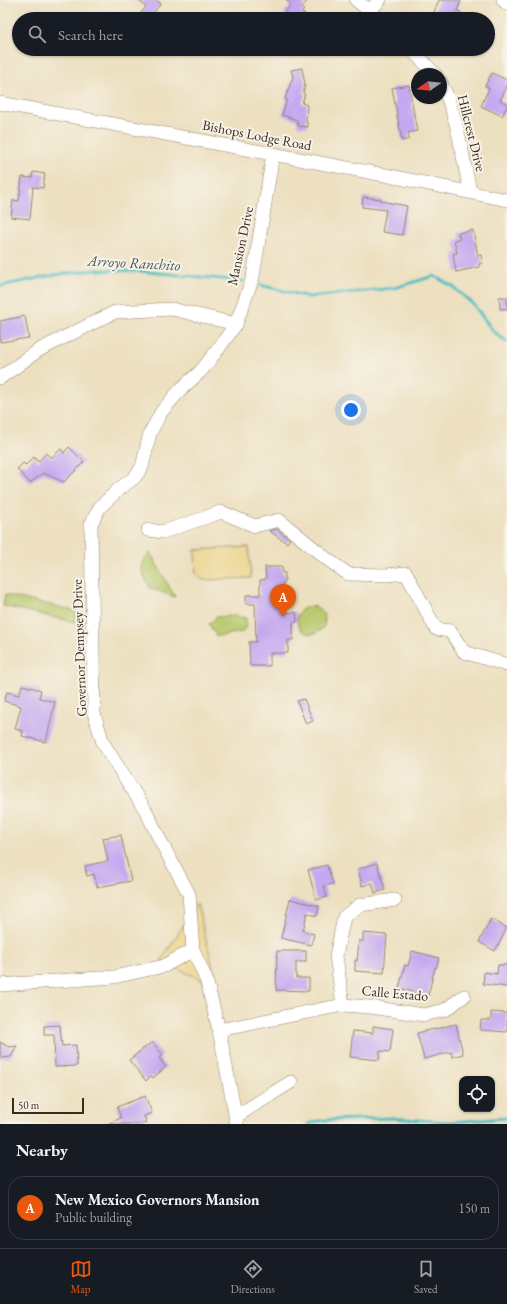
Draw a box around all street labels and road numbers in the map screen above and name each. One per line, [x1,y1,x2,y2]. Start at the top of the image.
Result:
street label: Hillcrest Drive [454,93,490,174]
street label: Bishops Lodge Road [201,116,314,155]
street label: Mansion Drive [223,204,257,287]
street label: Governor Dempsey Drive [68,578,90,717]
street label: Calle Estado [361,981,429,1005]

